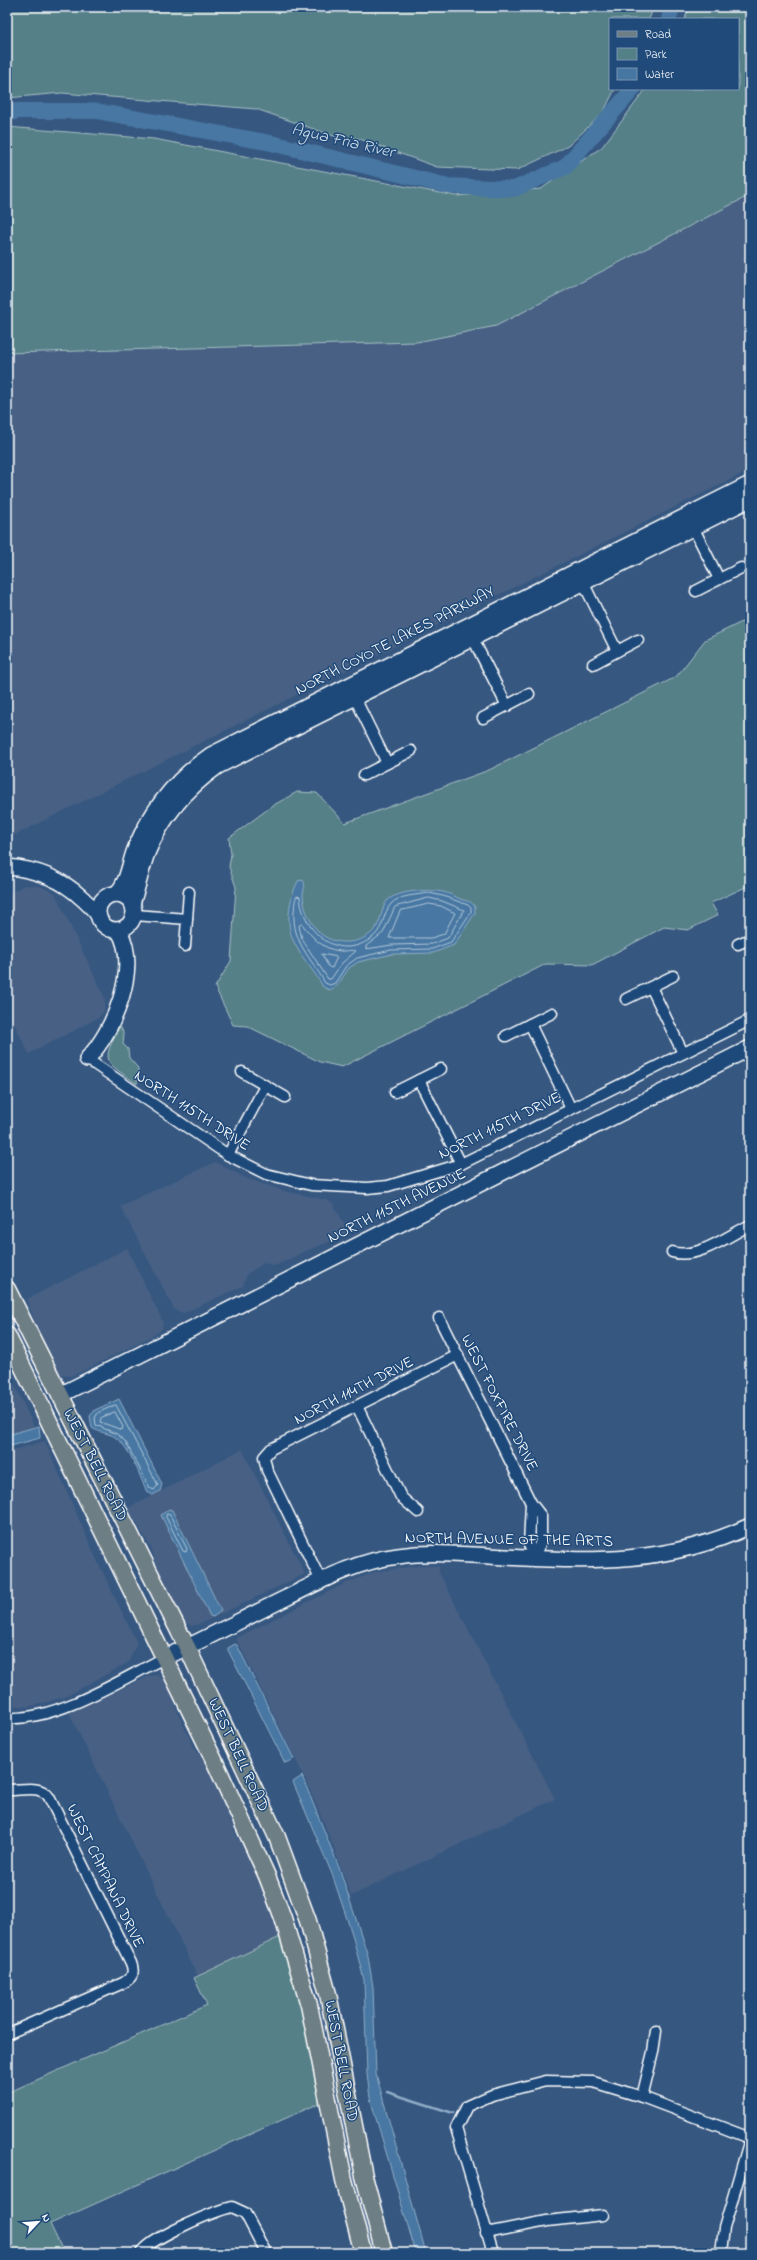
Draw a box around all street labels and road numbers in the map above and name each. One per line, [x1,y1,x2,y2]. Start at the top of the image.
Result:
street label: NORTH COYOTE LAKES PARKWAY [291,580,499,702]
street label: NORTH 115TH DRIVE [129,1064,255,1158]
street label: NORTH 115TH DRIVE [434,1086,566,1166]
street label: NORTH 115TH AVENUE [324,1162,470,1250]
street label: WEST FOXFIRE DRIVE [454,1330,544,1476]
street label: NORTH 114TH DRIVE [290,1350,418,1432]
street label: WEST BELL ROAD [56,1405,134,1525]
street label: NORTH AVENUE OF THE ARTS [405,1526,613,1554]
street label: WEST BELL ROAD [201,1694,275,1816]
street label: WEST CAMPANA DRIVE [60,1800,150,1952]
street label: WEST BELL ROAD [317,1998,365,2124]

